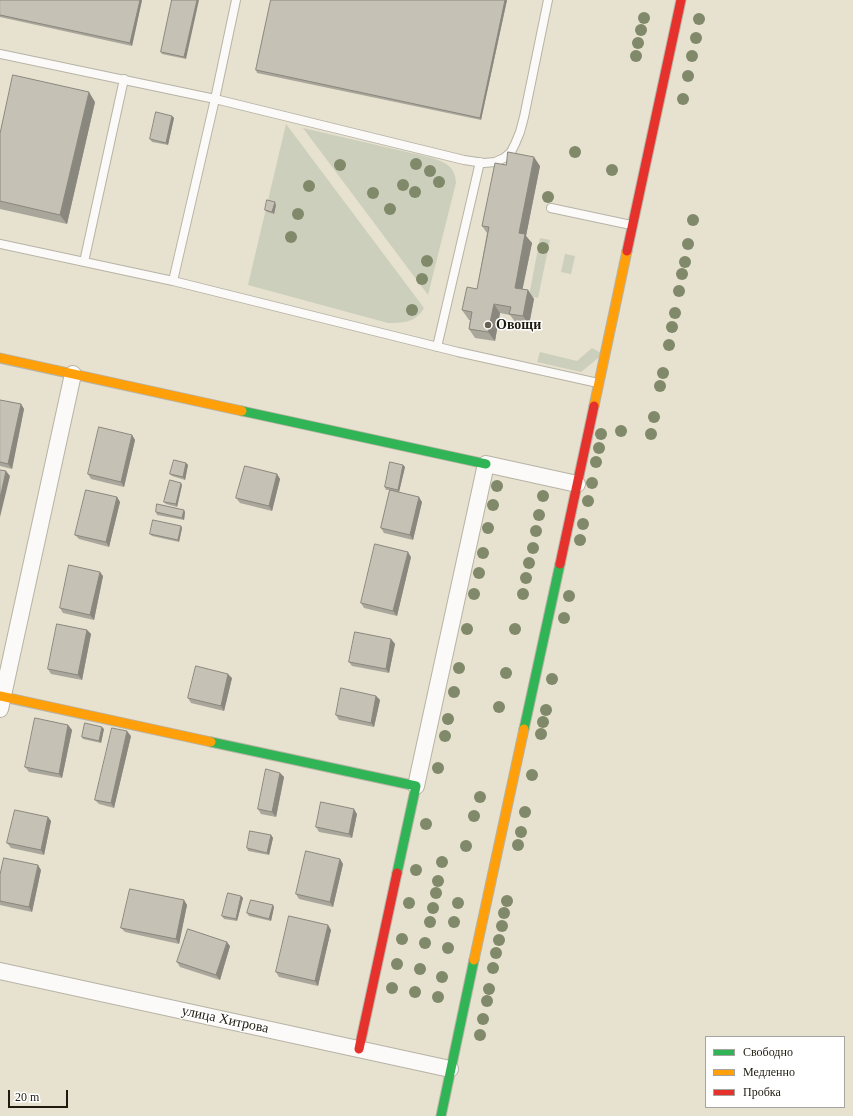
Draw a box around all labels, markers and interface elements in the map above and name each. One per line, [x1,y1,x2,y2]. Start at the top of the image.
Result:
place label: Овощи [496,317,541,333]
marker: Овощи [483,320,493,330]
street label: улица Хитрова [180,1003,270,1037]
legend [705,1036,845,1108]
text: Свободно [743,1045,793,1059]
text: Медленно [743,1065,795,1079]
scale bar [10,1082,70,1108]
text: Пробка [743,1085,781,1099]
text: 20 m [15,1090,39,1104]

